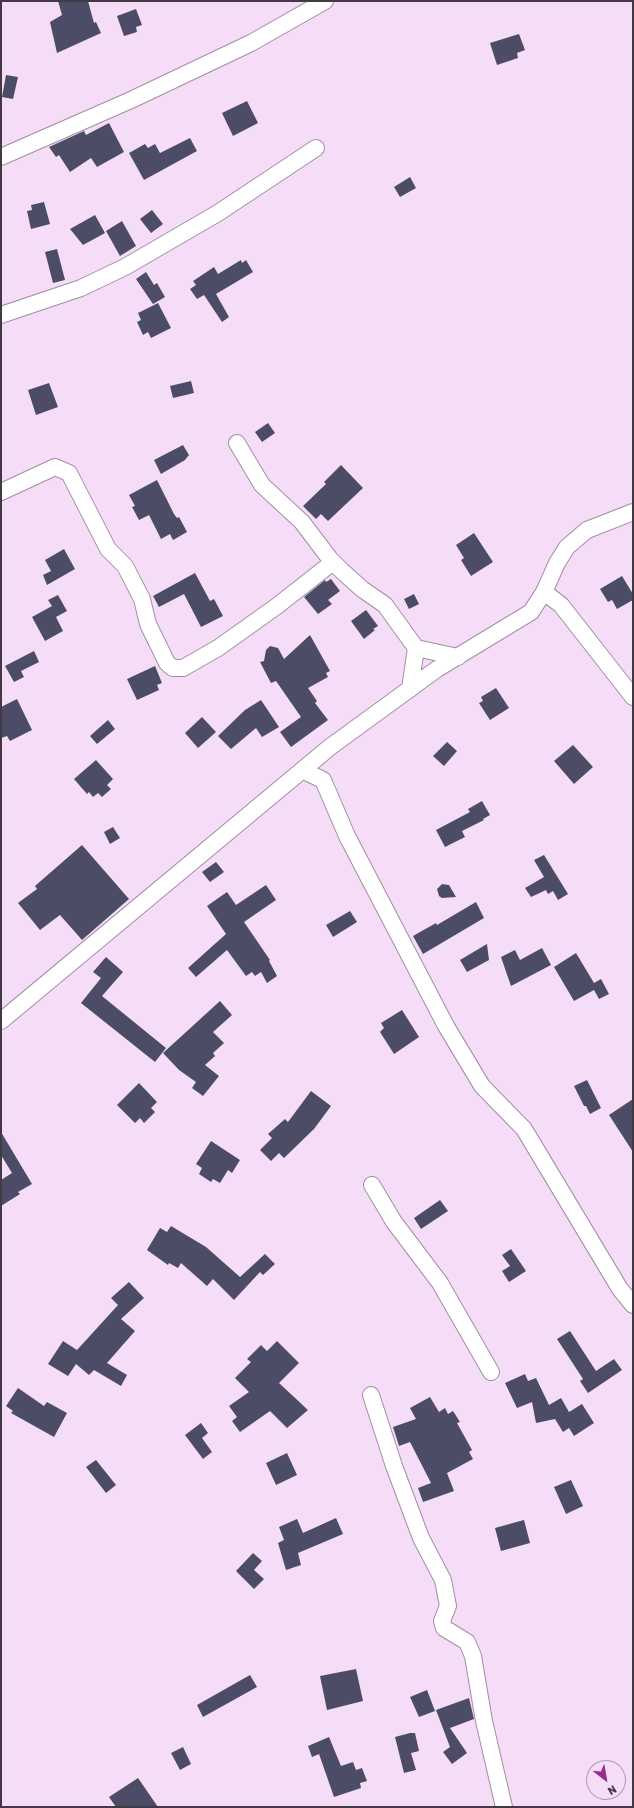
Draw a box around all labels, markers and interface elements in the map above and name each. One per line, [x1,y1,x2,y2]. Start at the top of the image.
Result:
north arrow [586,1760,626,1800]
text: N [605,1782,619,1797]

